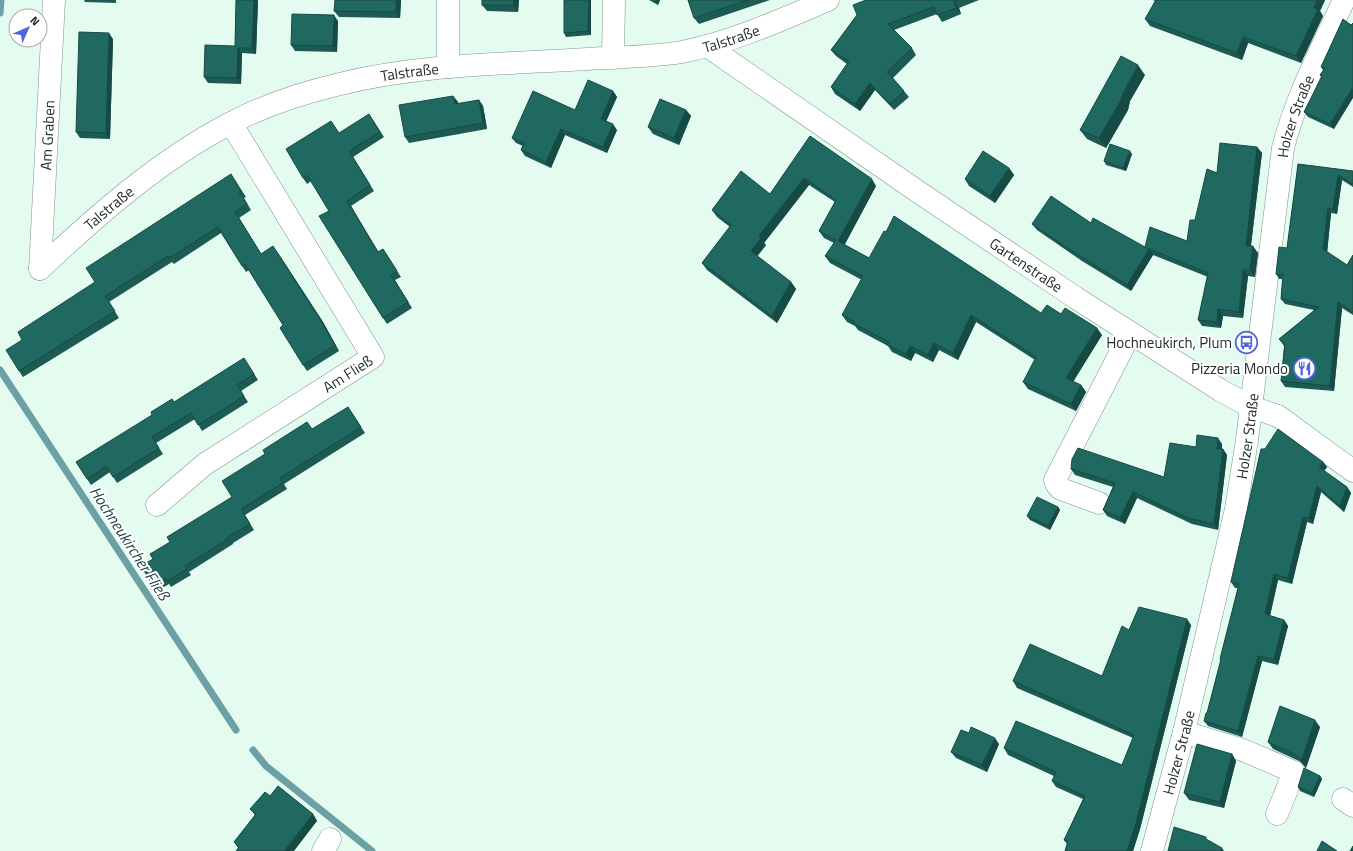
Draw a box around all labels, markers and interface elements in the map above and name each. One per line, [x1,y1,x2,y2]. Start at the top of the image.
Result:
north arrow [8,8,48,48]
text: N [27,13,43,29]
street label: Talstraße [700,18,763,58]
street label: Talstraße [379,56,440,87]
street label: Holzer Straße [1270,71,1319,159]
street label: Am Graben [34,99,60,171]
street label: Talstraße [79,180,138,235]
street label: Gartenstraße [985,232,1068,298]
bus stop icon: Hochneukirch, Plum [1234,329,1260,355]
place label: Hochneukirch, Plum [1106,331,1232,354]
street label: Am Fließ [318,348,377,398]
restaurant icon: Pizzeria Mondo [1291,355,1317,381]
place label: Pizzeria Mondo [1191,357,1288,380]
street label: Holzer Straße [1229,392,1264,481]
water label: Hochneukircher Fließ [84,481,177,606]
street label: Holzer Straße [1156,708,1200,797]

